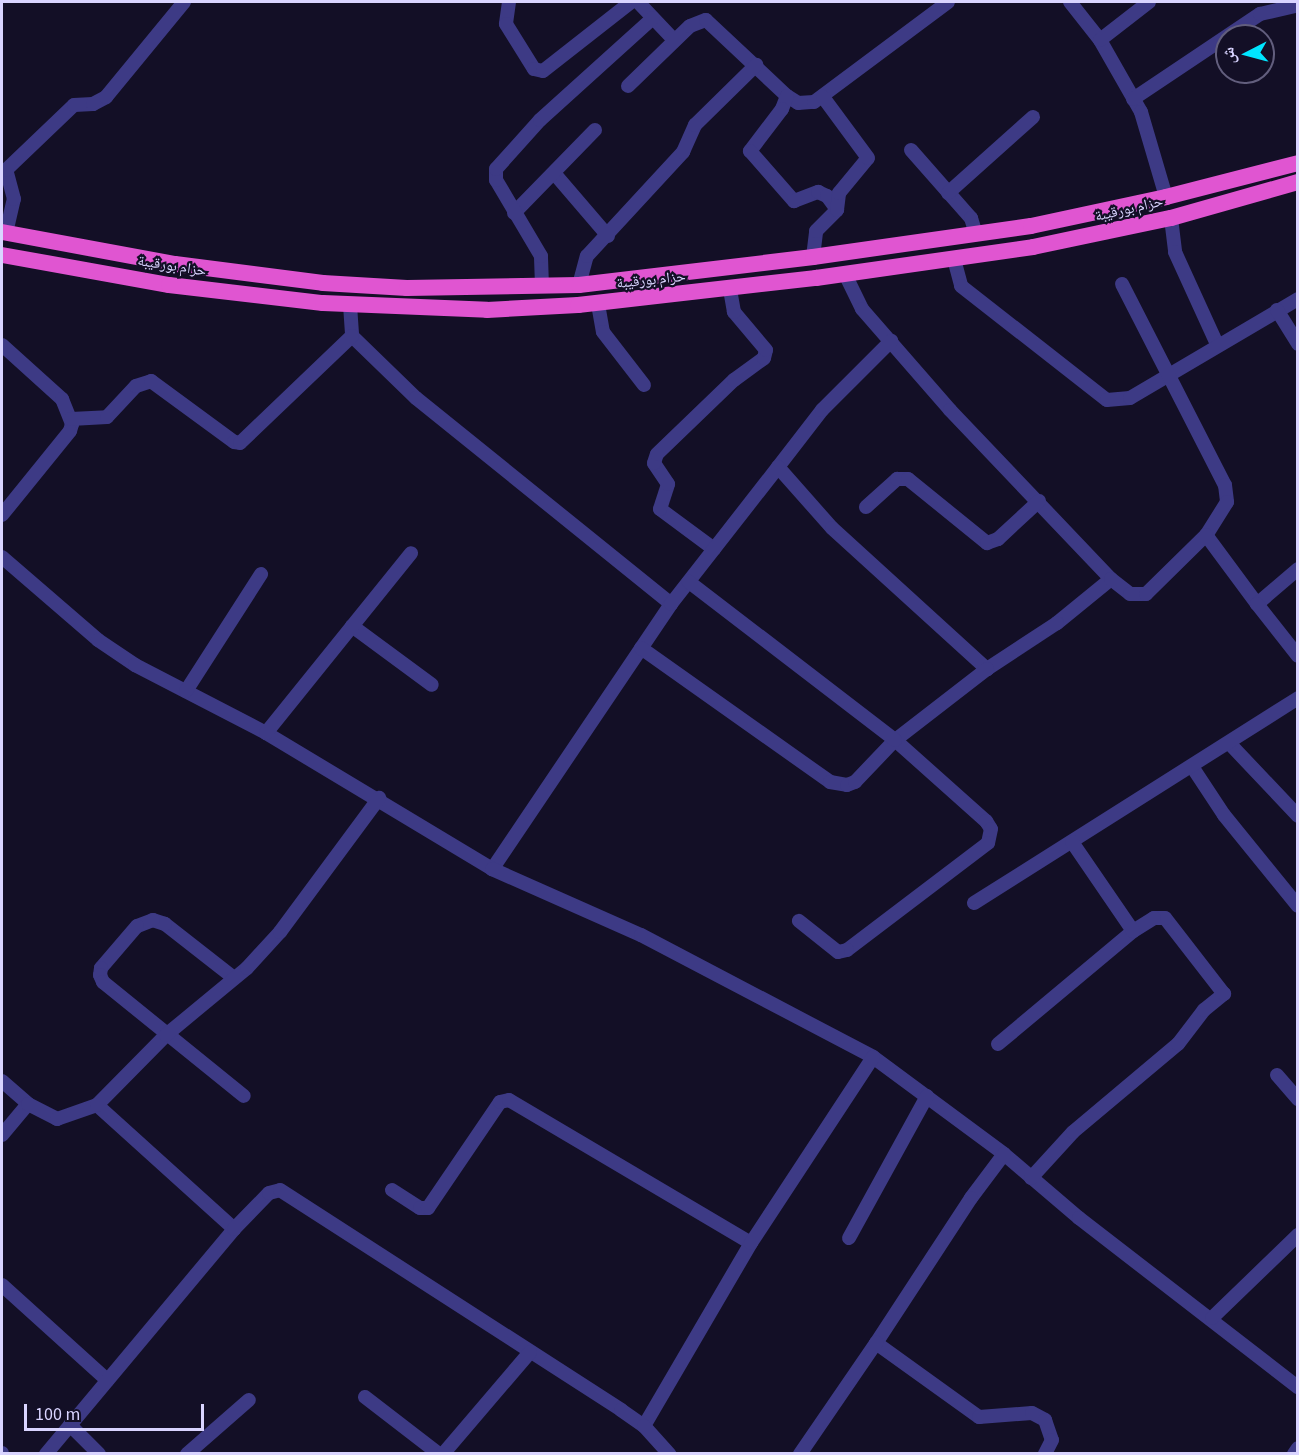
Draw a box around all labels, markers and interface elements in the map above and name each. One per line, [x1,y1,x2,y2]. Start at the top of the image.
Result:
north arrow [1215,24,1275,84]
text: ش [1217,46,1241,65]
street label: حزام بورقيبة [1093,192,1165,226]
street label: حزام بورقيبة [136,252,208,280]
street label: حزام بورقيبة [616,267,686,293]
scale bar [27,1392,207,1430]
text: 100 m [35,1402,80,1427]

